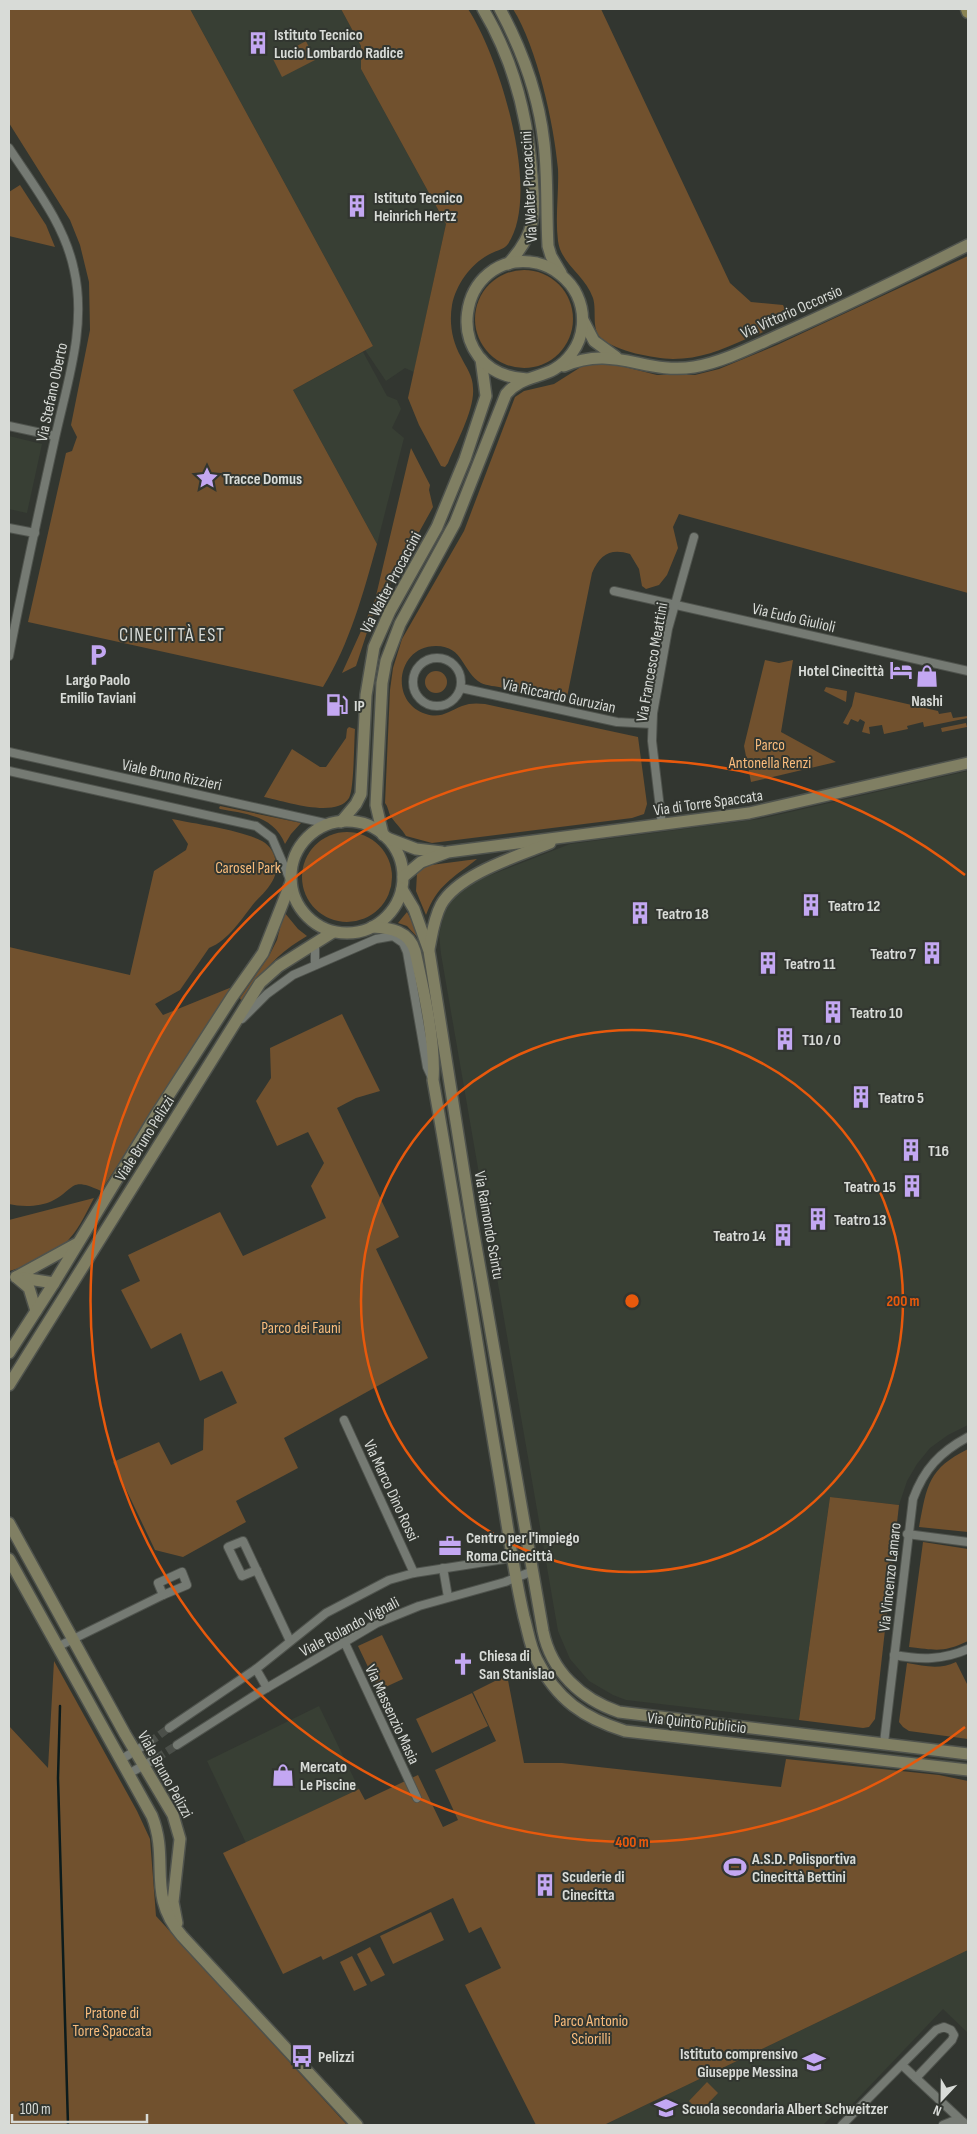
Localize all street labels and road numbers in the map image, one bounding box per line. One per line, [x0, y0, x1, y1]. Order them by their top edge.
street label: Via Walter Procaccini [517, 131, 542, 243]
street label: Via Vittorio Occorsio [738, 282, 845, 343]
street label: Via Stefano Oberto [33, 341, 72, 444]
street label: Via Walter Procaccini [357, 529, 426, 637]
street label: Via Eudo Giulioli [750, 600, 837, 637]
street label: Via Francesco Meattini [633, 601, 672, 723]
street label: Via Riccardo Guruzian [500, 675, 617, 718]
street label: Viale Bruno Rizzieri [120, 756, 223, 795]
street label: Via di Torre Spaccata [652, 786, 764, 821]
street label: Viale Bruno Pelizzi [112, 1093, 179, 1185]
street label: Via Raimondo Scintu [470, 1170, 507, 1281]
street label: Via Marco Dino Rossi [359, 1437, 422, 1544]
street label: Via Vincenzo Lamaro [875, 1522, 906, 1633]
street label: Viale Rolando Vignali [297, 1593, 403, 1661]
street label: Via Massenzio Masia [360, 1662, 423, 1767]
street label: Via Quinto Publicio [646, 1709, 747, 1738]
street label: Viale Bruno Pelizzi [133, 1728, 196, 1822]

